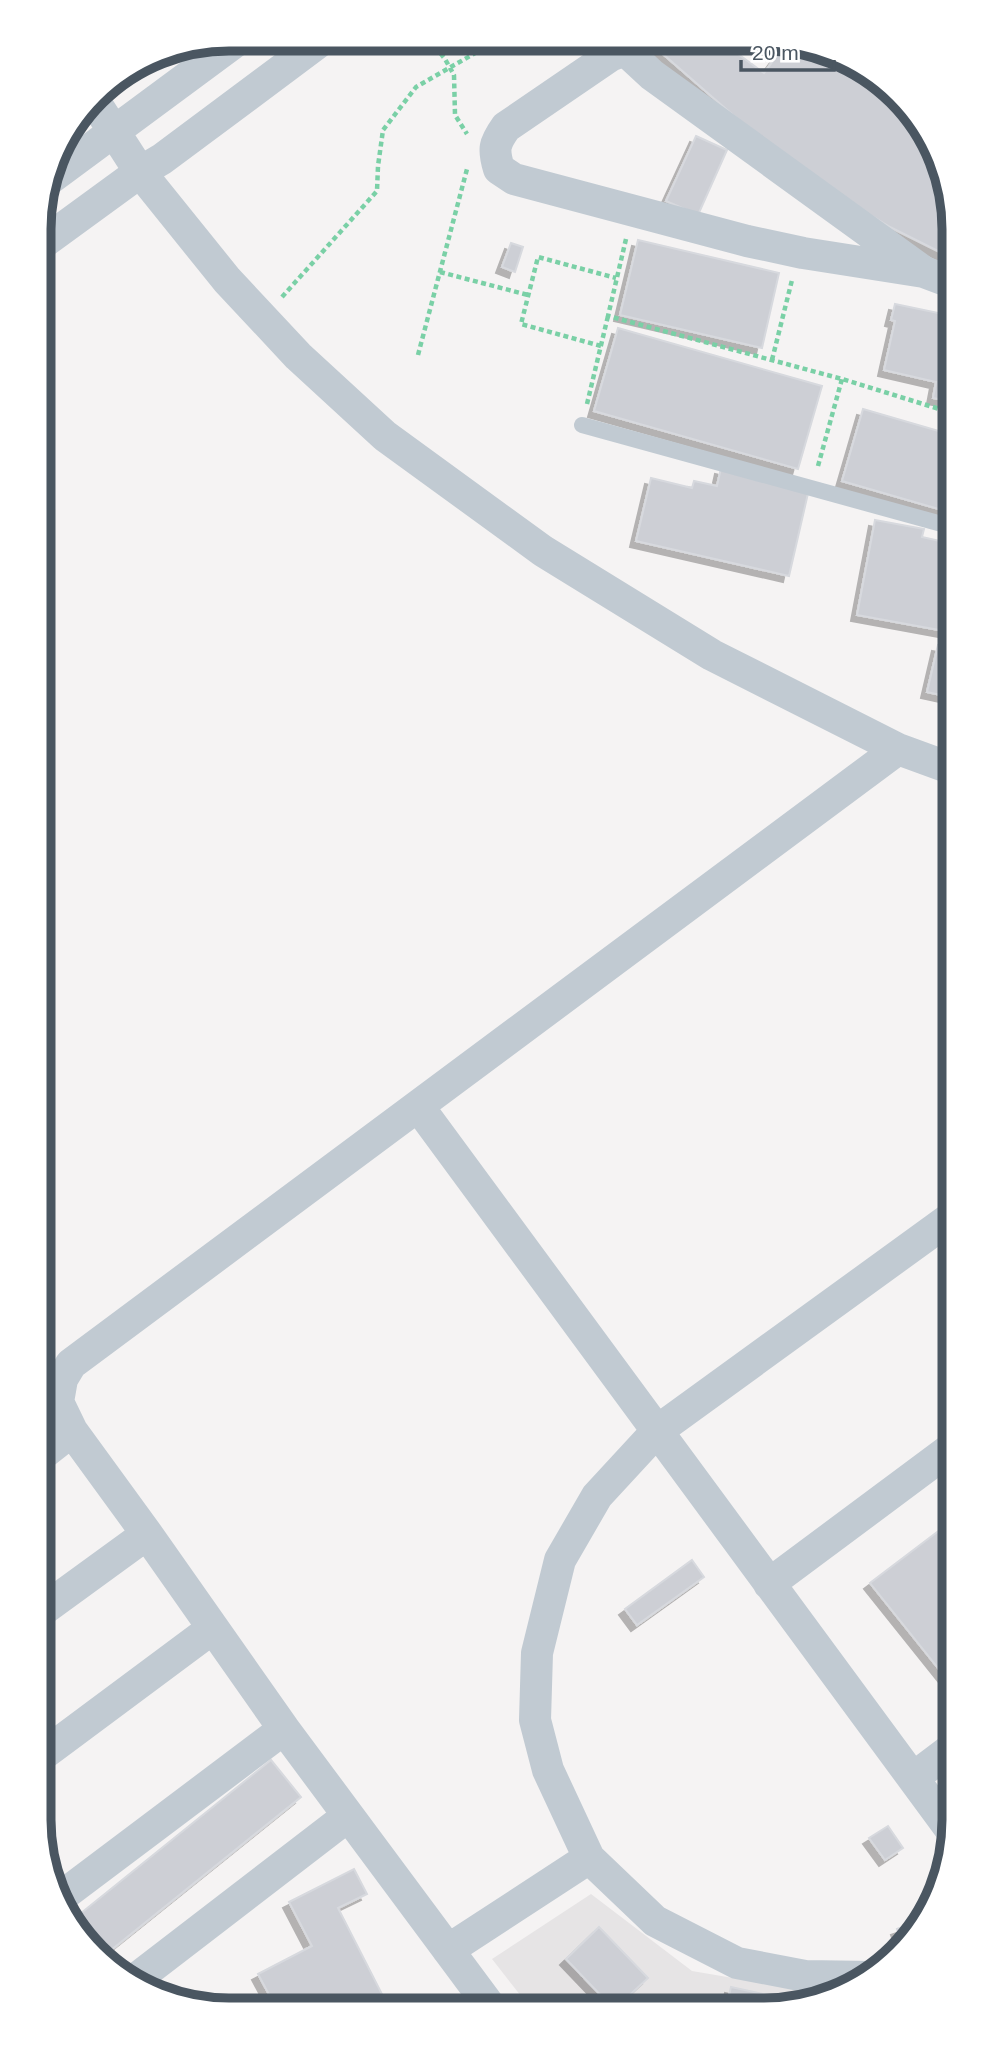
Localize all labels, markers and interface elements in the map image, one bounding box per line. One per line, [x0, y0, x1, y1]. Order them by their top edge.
scale bar [741, 28, 834, 72]
text: 20 m [752, 41, 799, 64]

